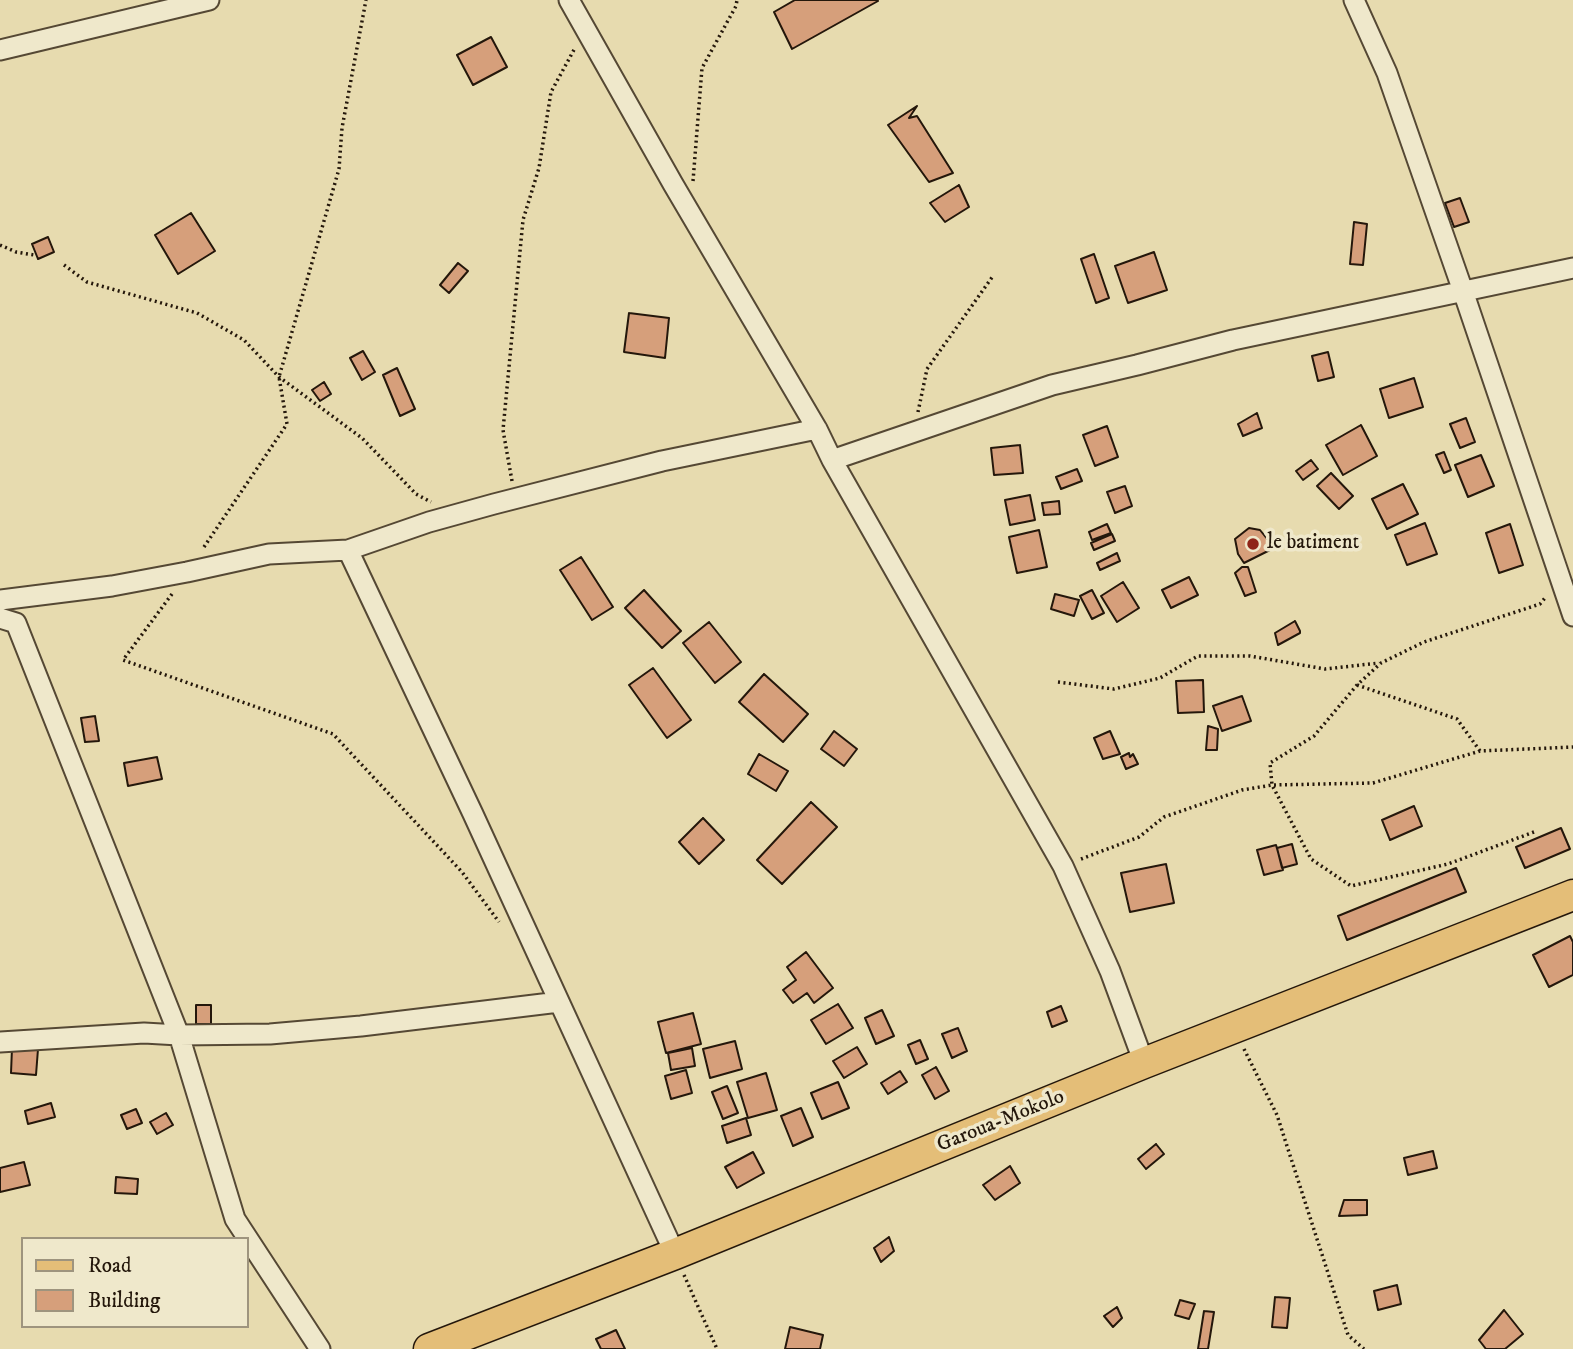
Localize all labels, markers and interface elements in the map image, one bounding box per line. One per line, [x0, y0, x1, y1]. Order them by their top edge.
place label: le batiment [1267, 531, 1359, 557]
marker: le batiment [1245, 536, 1261, 552]
street label: Garoua-Mokolo [934, 1085, 1068, 1159]
legend [21, 1237, 248, 1328]
text: Road [88, 1253, 132, 1279]
text: Building [88, 1288, 160, 1314]

